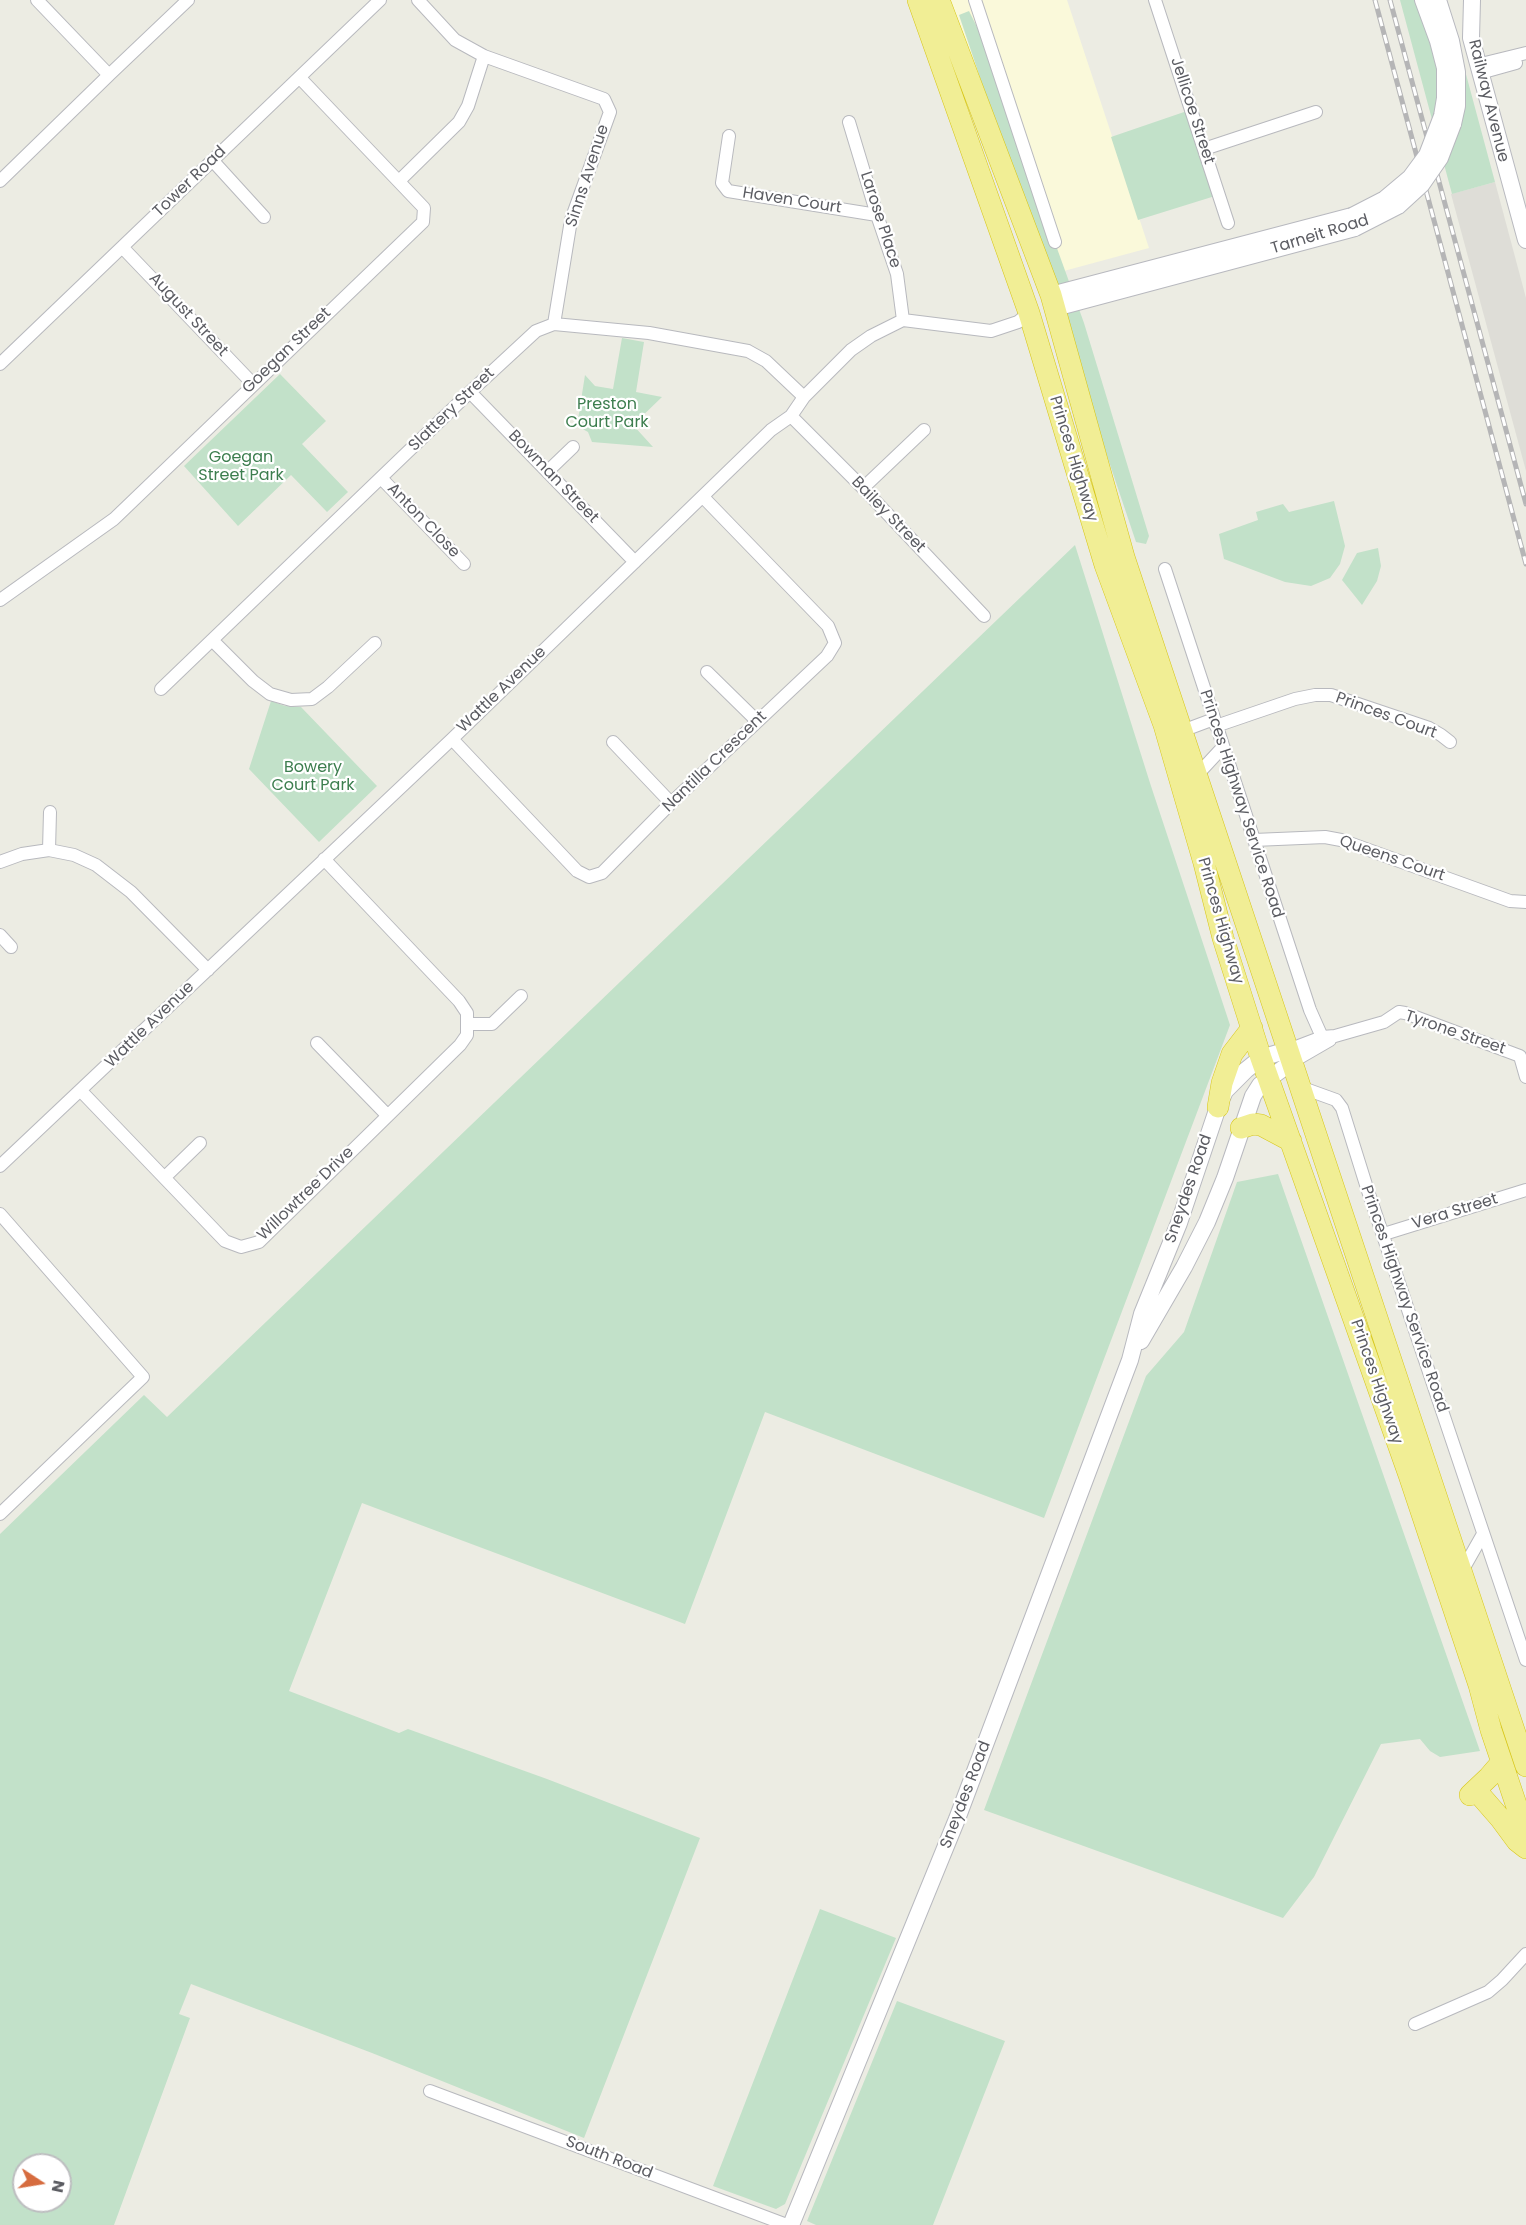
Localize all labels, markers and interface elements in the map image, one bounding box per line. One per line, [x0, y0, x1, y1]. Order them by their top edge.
street label: Railway Avenue [1463, 38, 1513, 164]
street label: Jellicoe Street [1166, 55, 1218, 167]
street label: Sinns Avenue [562, 122, 614, 230]
street label: Tower Road [150, 143, 230, 221]
street label: Larose Place [855, 169, 905, 271]
street label: Haven Court [741, 184, 843, 218]
street label: Tarneit Road [1269, 211, 1371, 259]
street label: August Street [144, 269, 232, 361]
street label: Goegan Street [239, 304, 335, 398]
street label: Slattery Street [405, 364, 499, 456]
street label: Princes Highway [1045, 394, 1101, 524]
park label: Preston Court Park [565, 395, 649, 433]
street label: Bowman Street [504, 427, 602, 527]
park label: Goegan Street Park [198, 448, 284, 486]
street label: Bailey Street [847, 473, 929, 557]
street label: Anton Close [383, 480, 463, 562]
street label: Wattle Avenue [454, 643, 550, 737]
street label: Princes Highway Service Road [1195, 688, 1287, 920]
street label: Princes Court [1333, 689, 1439, 743]
street label: Nantilla Crescent [659, 707, 771, 817]
park label: Bowery Court Park [271, 758, 355, 796]
street label: Queens Court [1337, 832, 1447, 886]
street label: Princes Highway [1193, 856, 1247, 986]
street label: Wattle Avenue [102, 978, 198, 1072]
street label: Tyrone Street [1402, 1007, 1508, 1059]
street label: Sneydes Road [1161, 1132, 1217, 1246]
street label: Willowtree Drive [254, 1143, 358, 1245]
street label: Princes Highway Service Road [1356, 1183, 1452, 1415]
street label: Vera Street [1410, 1190, 1500, 1234]
street label: Princes Highway [1346, 1317, 1406, 1447]
street label: Sneydes Road [937, 1739, 995, 1851]
street label: South Road [563, 2133, 655, 2183]
north arrow [12, 2153, 72, 2213]
text: N [46, 2178, 71, 2195]

